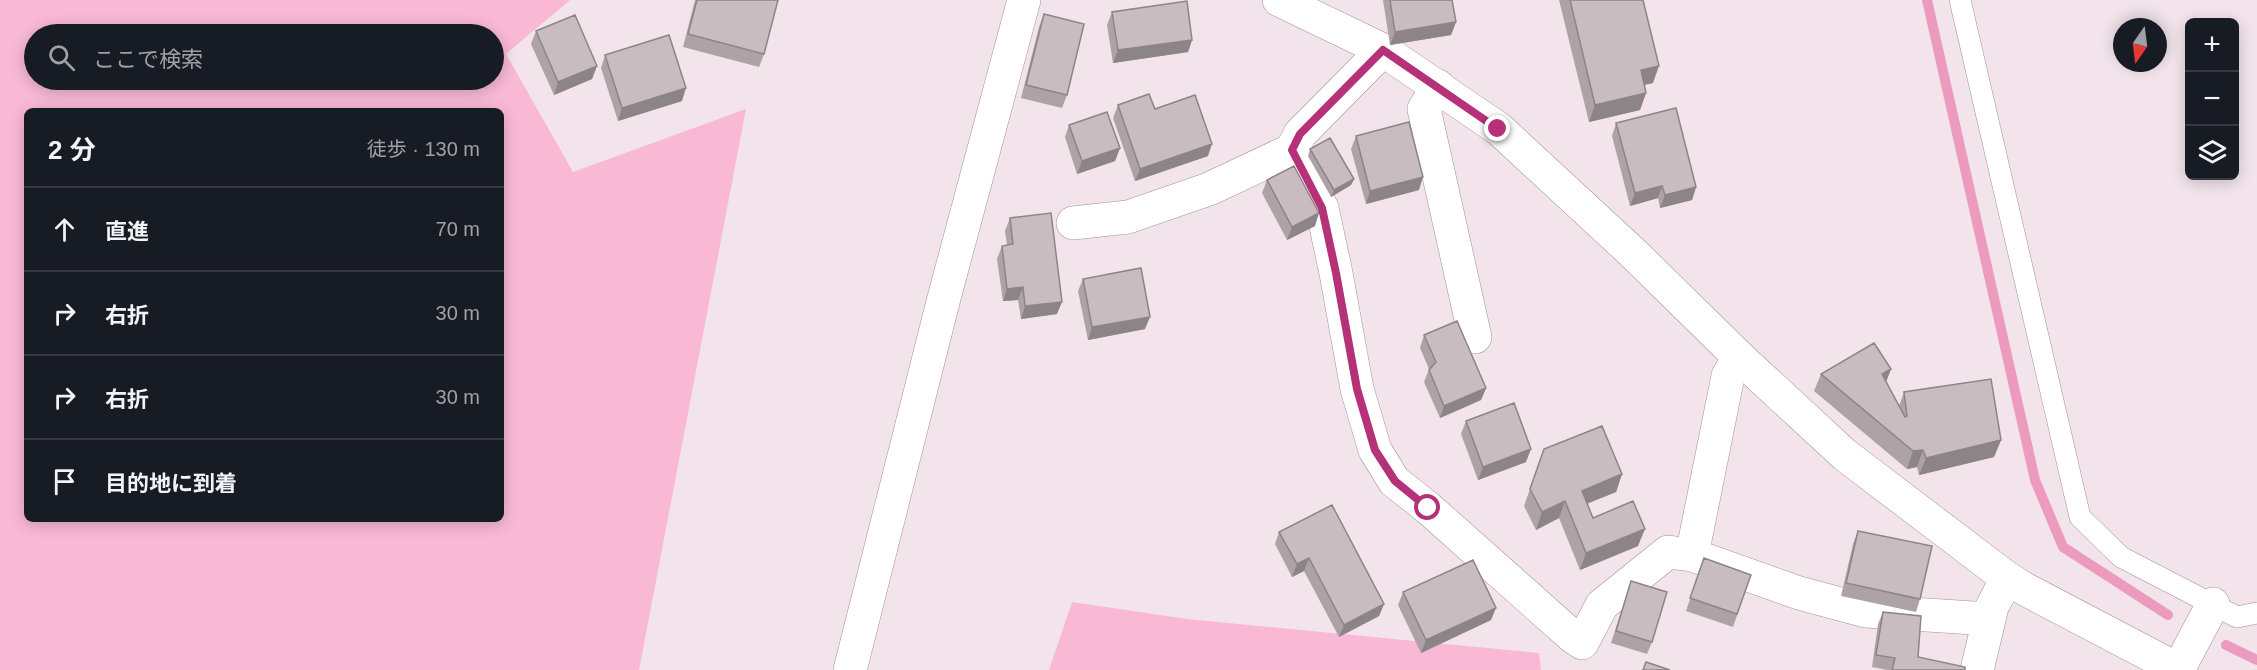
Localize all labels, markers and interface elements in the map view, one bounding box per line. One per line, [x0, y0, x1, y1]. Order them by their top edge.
north arrow [2113, 18, 2167, 72]
map controls [2185, 18, 2239, 180]
button: + [2185, 18, 2239, 72]
search box [24, 24, 504, 90]
icon: search [45, 41, 78, 74]
text: ここで検索 [93, 47, 203, 72]
button: − [2185, 72, 2239, 126]
route end [1484, 115, 1510, 141]
button: layers [2185, 126, 2239, 180]
text: 2 分 [48, 135, 96, 165]
text: 徒歩 · 130 m [367, 138, 480, 160]
icon: ahead [48, 213, 81, 246]
text: 70 m [436, 218, 480, 240]
text: 直進 [105, 219, 149, 244]
icon: right [48, 297, 81, 330]
text: 30 m [436, 302, 480, 324]
text: 右折 [105, 303, 149, 328]
icon: right [48, 381, 81, 414]
text: 30 m [436, 386, 480, 408]
text: 右折 [105, 387, 149, 412]
icon: arrive [48, 465, 81, 498]
text: 目的地に到着 [105, 471, 237, 496]
route start [1414, 494, 1440, 520]

